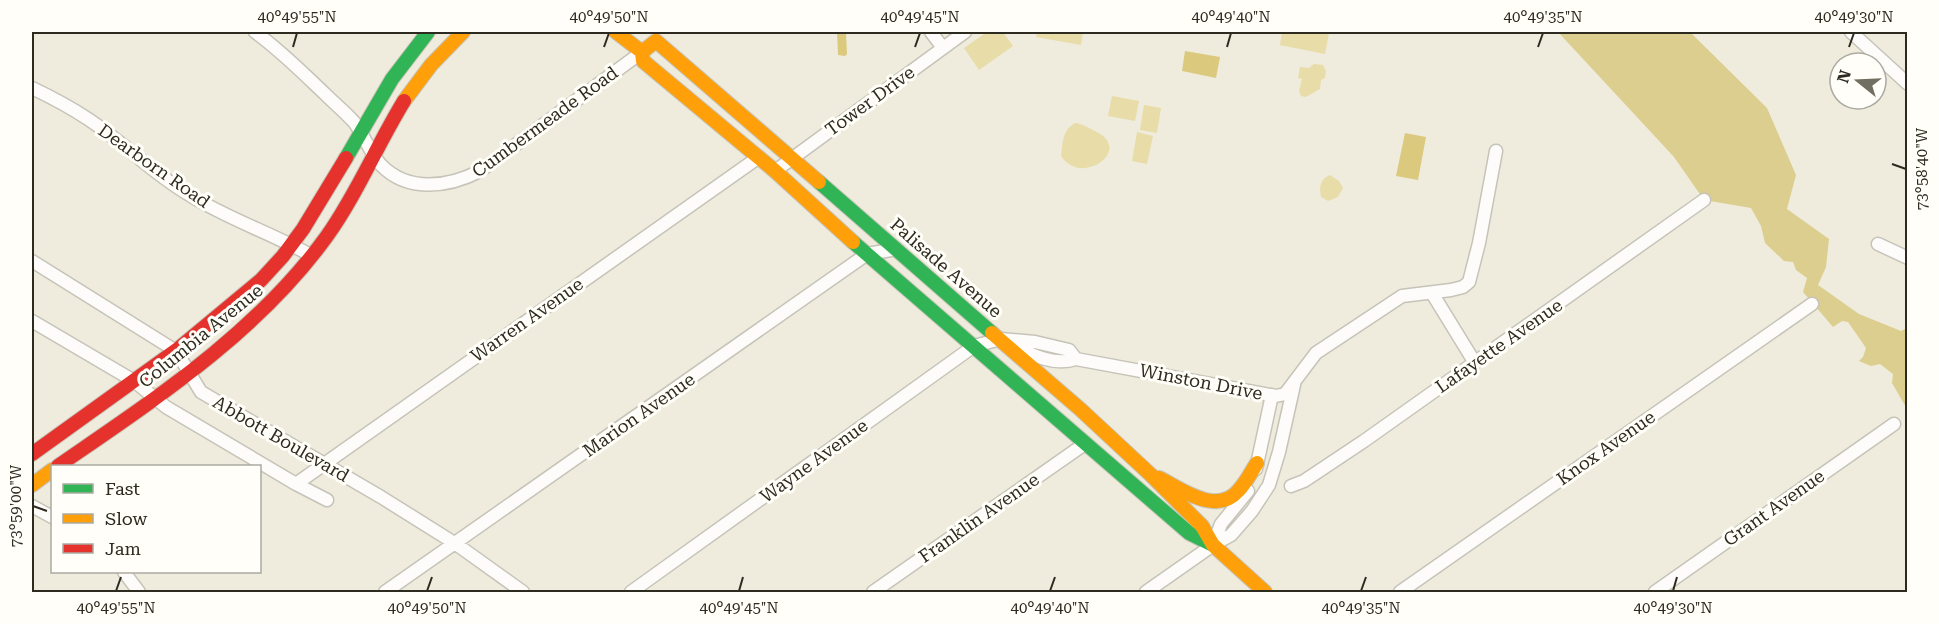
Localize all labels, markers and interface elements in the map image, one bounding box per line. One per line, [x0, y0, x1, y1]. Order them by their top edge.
text: 40°49'55"N [257, 8, 337, 26]
text: 40°49'50"N [569, 8, 649, 26]
text: 40°49'45"N [880, 8, 960, 26]
text: 40°49'40"N [1191, 8, 1271, 26]
text: 40°49'35"N [1503, 8, 1583, 26]
text: 40°49'30"N [1814, 8, 1894, 26]
north arrow [1828, 51, 1888, 111]
street label: Cumbermeade Road [468, 61, 622, 182]
street label: Tower Drive [821, 61, 918, 140]
text: N [1833, 68, 1855, 85]
street label: Dearborn Road [94, 119, 215, 212]
text: 73°58'40"W [1913, 127, 1931, 210]
street label: Palisade Avenue [886, 214, 1006, 322]
street label: Warren Avenue [466, 273, 587, 366]
street label: Columbia Avenue [135, 279, 267, 392]
street label: Lafayette Avenue [1431, 294, 1566, 397]
street label: Winston Drive [1138, 359, 1265, 404]
street label: Marion Avenue [579, 368, 699, 461]
street label: Abbott Boulevard [210, 391, 353, 486]
street label: Knox Avenue [1553, 406, 1659, 489]
street label: Wayne Avenue [756, 414, 872, 507]
text: 73°59'00"W [7, 464, 25, 547]
legend [51, 465, 261, 573]
street label: Grant Avenue [1719, 465, 1828, 550]
street label: Franklin Avenue [915, 468, 1043, 567]
text: Fast [105, 478, 140, 499]
text: Slow [105, 508, 147, 529]
text: Jam [105, 538, 141, 559]
text: 40°49'55"N [76, 599, 156, 617]
text: 40°49'50"N [387, 599, 467, 617]
text: 40°49'45"N [699, 599, 779, 617]
text: 40°49'40"N [1010, 599, 1090, 617]
text: 40°49'35"N [1321, 599, 1401, 617]
text: 40°49'30"N [1633, 599, 1713, 617]

